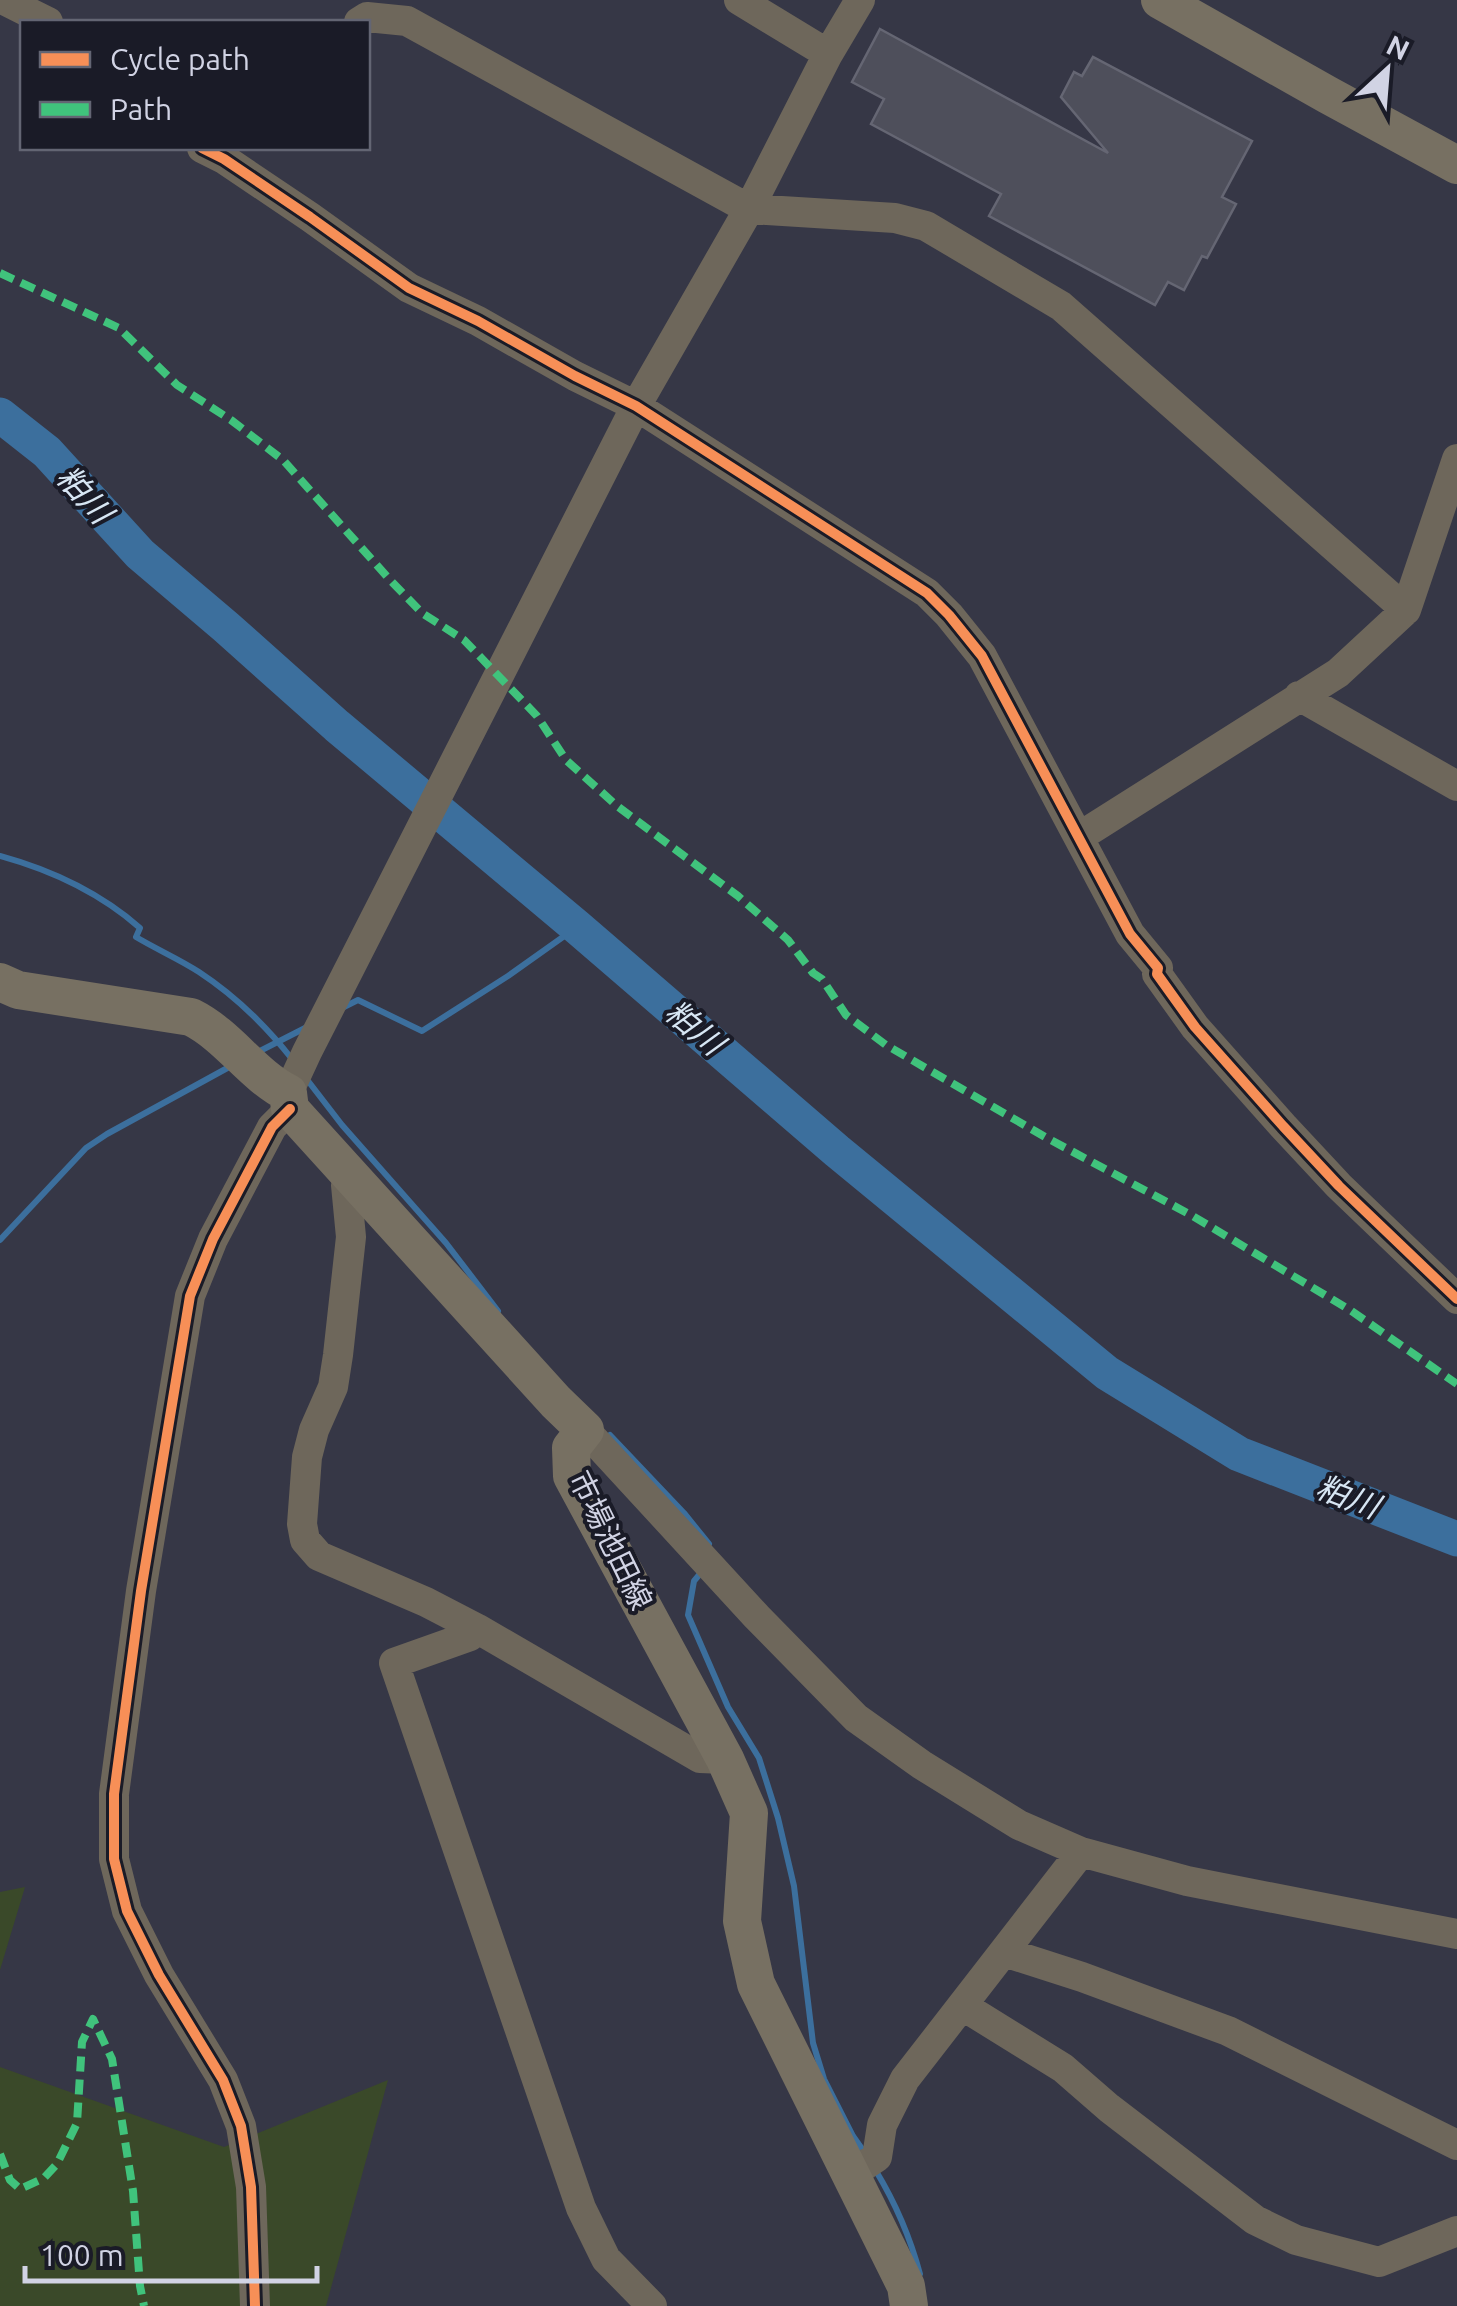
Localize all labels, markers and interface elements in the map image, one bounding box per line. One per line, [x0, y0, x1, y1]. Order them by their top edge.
legend [20, 20, 370, 150]
north arrow [1337, 20, 1437, 120]
text: N [1382, 29, 1414, 66]
text: Cycle path [110, 42, 250, 76]
text: Path [110, 92, 172, 126]
water label: 粕川 [50, 458, 122, 532]
water label: 粕川 [659, 993, 733, 1063]
street label: 市場池田線 [563, 1465, 659, 1615]
water label: 粕川 [1312, 1468, 1387, 1525]
scale bar [25, 2221, 318, 2283]
text: 100 m [40, 2238, 124, 2272]

